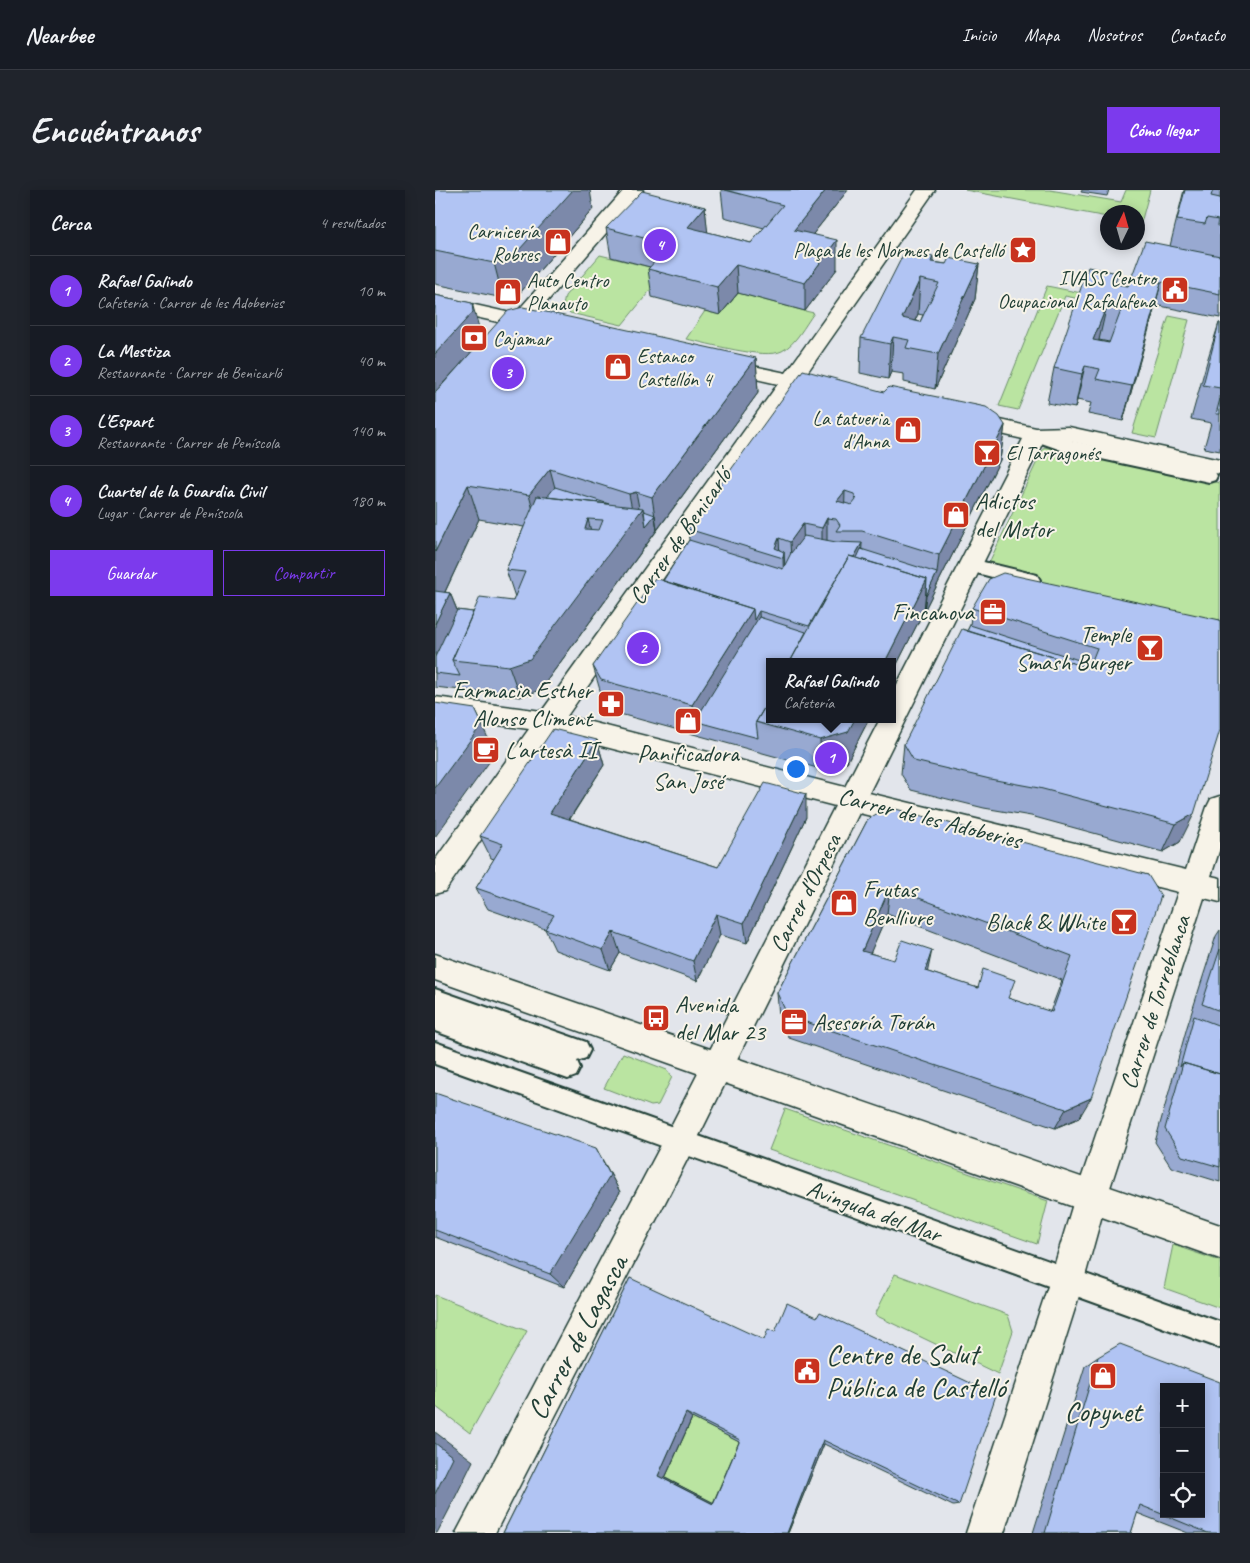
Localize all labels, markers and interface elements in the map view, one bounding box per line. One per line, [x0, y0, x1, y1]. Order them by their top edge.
text: Nearbee [25, 20, 93, 50]
text: Inicio [962, 24, 996, 46]
text: Mapa [1024, 24, 1059, 46]
text: Nosotros [1087, 24, 1142, 46]
text: Contacto [1170, 24, 1225, 46]
button: Cómo llegar [1107, 107, 1220, 153]
text: Encuéntranos [30, 108, 199, 153]
north arrow [1100, 205, 1145, 250]
text: Cerca [50, 210, 91, 236]
text: 4 resultados [320, 213, 385, 233]
place label: Carnicería Robres [467, 219, 541, 267]
pin: 4 [644, 226, 676, 264]
shop icon: Carnicería Robres [543, 227, 573, 257]
place icon: Plaça de les Normes de Castelló [1008, 235, 1038, 265]
place label: Plaça de les Normes de Castelló [793, 238, 1007, 263]
place label: IVASS Centro Ocupacional Rafalafena [998, 266, 1158, 314]
place label: Auto Centro Planauto [527, 268, 610, 316]
text: Rafael Galindo [97, 269, 192, 293]
public building icon: IVASS Centro Ocupacional Rafalafena [1160, 275, 1190, 305]
shop icon: Auto Centro Planauto [493, 277, 523, 307]
text: 1 [62, 281, 70, 301]
text: 10 m [358, 281, 385, 301]
text: Cafetería · Carrer de les Adoberies [97, 293, 283, 313]
bank icon: Cajamar [459, 323, 489, 353]
place label: Cajamar [493, 326, 553, 351]
text: La Mestiza [97, 339, 170, 363]
place label: Estanco Castellón 4 [637, 344, 714, 392]
text: 2 [62, 351, 70, 371]
text: 40 m [358, 351, 385, 371]
shop icon: Estanco Castellón 4 [603, 352, 633, 382]
pin: 3 [492, 354, 524, 392]
text: Restaurante · Carrer de Benicarló [97, 363, 282, 383]
place label: La tatueria d'Anna [813, 406, 891, 454]
text: L'Espart [97, 409, 153, 433]
shop icon: La tatueria d'Anna [893, 415, 923, 445]
text: 3 [62, 421, 70, 441]
text: 140 m [351, 421, 385, 441]
text: Restaurante · Carrer de Peníscola [97, 433, 280, 453]
bar icon: El Tarragonés [972, 438, 1002, 468]
place label: El Tarragonés [1006, 441, 1102, 466]
street label: Carrer de Benicarló [622, 459, 740, 610]
text: Cuartel de la Guardia Civil [97, 479, 264, 503]
place label: Adictos del Motor [975, 486, 1055, 544]
text: 4 [62, 491, 70, 511]
text: 180 m [351, 491, 385, 511]
shop icon: Adictos del Motor [941, 500, 971, 530]
text: Lugar · Carrer de Peníscola [97, 503, 242, 523]
button: Guardar [50, 550, 213, 596]
button: Compartir [223, 550, 385, 596]
place label: Fincanova [892, 597, 976, 627]
office icon: Fincanova [978, 597, 1008, 627]
place label: Temple Smash Burger [1016, 619, 1133, 677]
pin: 2 [627, 629, 659, 667]
bar icon: Temple Smash Burger [1135, 633, 1165, 663]
popup [766, 658, 896, 723]
text: Rafael Galindo [784, 669, 878, 693]
place label: Farmacia Esther Alonso Climent [452, 675, 594, 733]
pharmacy icon: Farmacia Esther Alonso Climent [596, 689, 626, 719]
text: Cafetería [784, 693, 834, 713]
shop icon: Panificadora San José [673, 706, 703, 736]
cafe icon: L'artesà II [471, 735, 501, 765]
place label: L'artesà II [505, 735, 602, 765]
place label: Panificadora San José [637, 738, 740, 796]
pin: 1 [815, 739, 847, 777]
your location [783, 756, 809, 782]
street label: Carrer de les Adoberies [835, 781, 1027, 856]
street label: Carrer d'Orpesa [762, 828, 848, 957]
place label: Frutas Benlliure [863, 874, 934, 932]
shop icon: Frutas Benlliure [829, 888, 859, 918]
place label: Black & White [986, 907, 1107, 937]
bar icon: Black & White [1109, 907, 1139, 937]
street label: Carrer de Torreblanca [1113, 910, 1198, 1093]
place label: Avenida del Mar 23 [675, 989, 767, 1047]
bus stop icon: Avenida del Mar 23 [641, 1003, 671, 1033]
office icon: Asesoría Torán [779, 1007, 809, 1037]
place label: Asesoría Torán [813, 1007, 936, 1037]
street label: Avinguda del Mar [803, 1173, 947, 1250]
street label: Carrer de Lagasca [519, 1246, 638, 1426]
place label: Centre de Salut Pública de Castelló [826, 1336, 1010, 1406]
public building icon: Centre de Salut Pública de Castelló [792, 1356, 822, 1386]
shop icon: Copynet [1088, 1361, 1118, 1391]
map controls [1160, 1383, 1205, 1518]
button: + [1160, 1383, 1205, 1428]
place label: Copynet [1065, 1393, 1144, 1430]
button: − [1160, 1428, 1205, 1473]
button: locate [1160, 1473, 1205, 1518]

